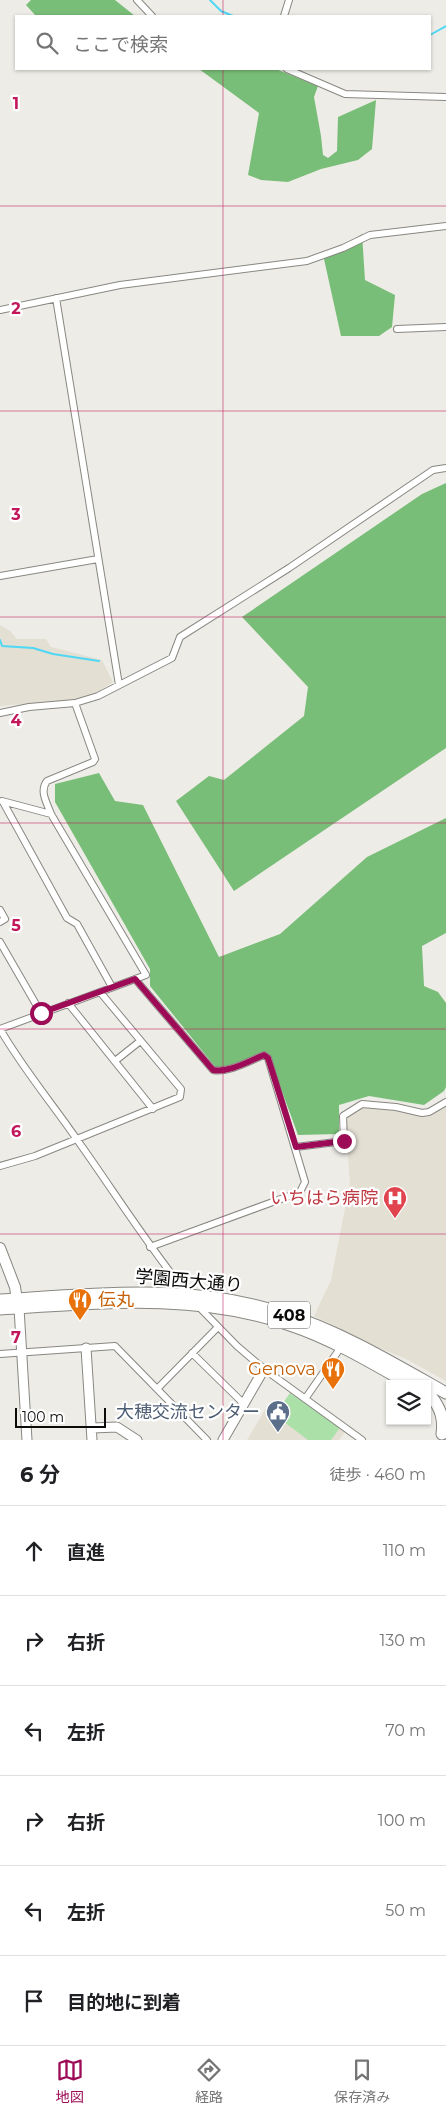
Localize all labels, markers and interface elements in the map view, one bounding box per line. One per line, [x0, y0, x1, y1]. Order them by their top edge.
search box [15, 15, 431, 70]
icon: search [33, 29, 61, 57]
text: ここで検索 [73, 33, 168, 56]
text: 1 [13, 94, 19, 113]
text: 2 [11, 299, 21, 318]
text: 3 [10, 505, 21, 524]
text: 4 [10, 711, 22, 730]
text: 5 [11, 916, 21, 935]
route start [30, 1002, 53, 1025]
text: 6 [11, 1122, 21, 1141]
route end [333, 1130, 356, 1153]
hospital icon: いちはら病院 [382, 1185, 408, 1219]
place label: いちはら病院 [270, 1187, 378, 1209]
street label: 学園西大通り [134, 1265, 244, 1297]
restaurant icon: 伝丸 [67, 1287, 93, 1321]
place label: 伝丸 [98, 1289, 134, 1311]
road number: 408 [268, 1302, 310, 1328]
text: 7 [11, 1328, 21, 1347]
restaurant icon: Genova [320, 1356, 346, 1390]
place label: Genova [248, 1358, 316, 1380]
map controls [386, 1380, 431, 1425]
button: layers [386, 1380, 431, 1425]
public building icon: 大穂交流センター [265, 1399, 291, 1433]
place label: 大穂交流センター [116, 1401, 260, 1423]
scale bar [15, 1405, 106, 1428]
text: 100 m [22, 1408, 64, 1426]
text: 6 分 [20, 1462, 60, 1487]
text: 徒歩 · 460 m [330, 1465, 426, 1484]
icon: ahead [20, 1537, 48, 1565]
text: 直進 [67, 1541, 105, 1564]
text: 110 m [383, 1541, 426, 1560]
icon: right [20, 1627, 48, 1655]
text: 右折 [67, 1631, 105, 1654]
text: 130 m [379, 1631, 426, 1650]
icon: left [20, 1717, 48, 1745]
text: 左折 [67, 1721, 105, 1744]
text: 70 m [385, 1721, 426, 1740]
icon: right [20, 1807, 48, 1835]
text: 右折 [67, 1811, 105, 1834]
text: 100 m [378, 1811, 426, 1830]
icon: left [20, 1897, 48, 1925]
text: 左折 [67, 1901, 105, 1924]
text: 50 m [385, 1901, 426, 1920]
icon: arrive [20, 1987, 48, 2015]
text: 目的地に到着 [67, 1991, 181, 2014]
tab: 地図 [56, 2056, 84, 2106]
tab: 経路 [195, 2056, 223, 2106]
tab: 保存済み [334, 2056, 390, 2106]

